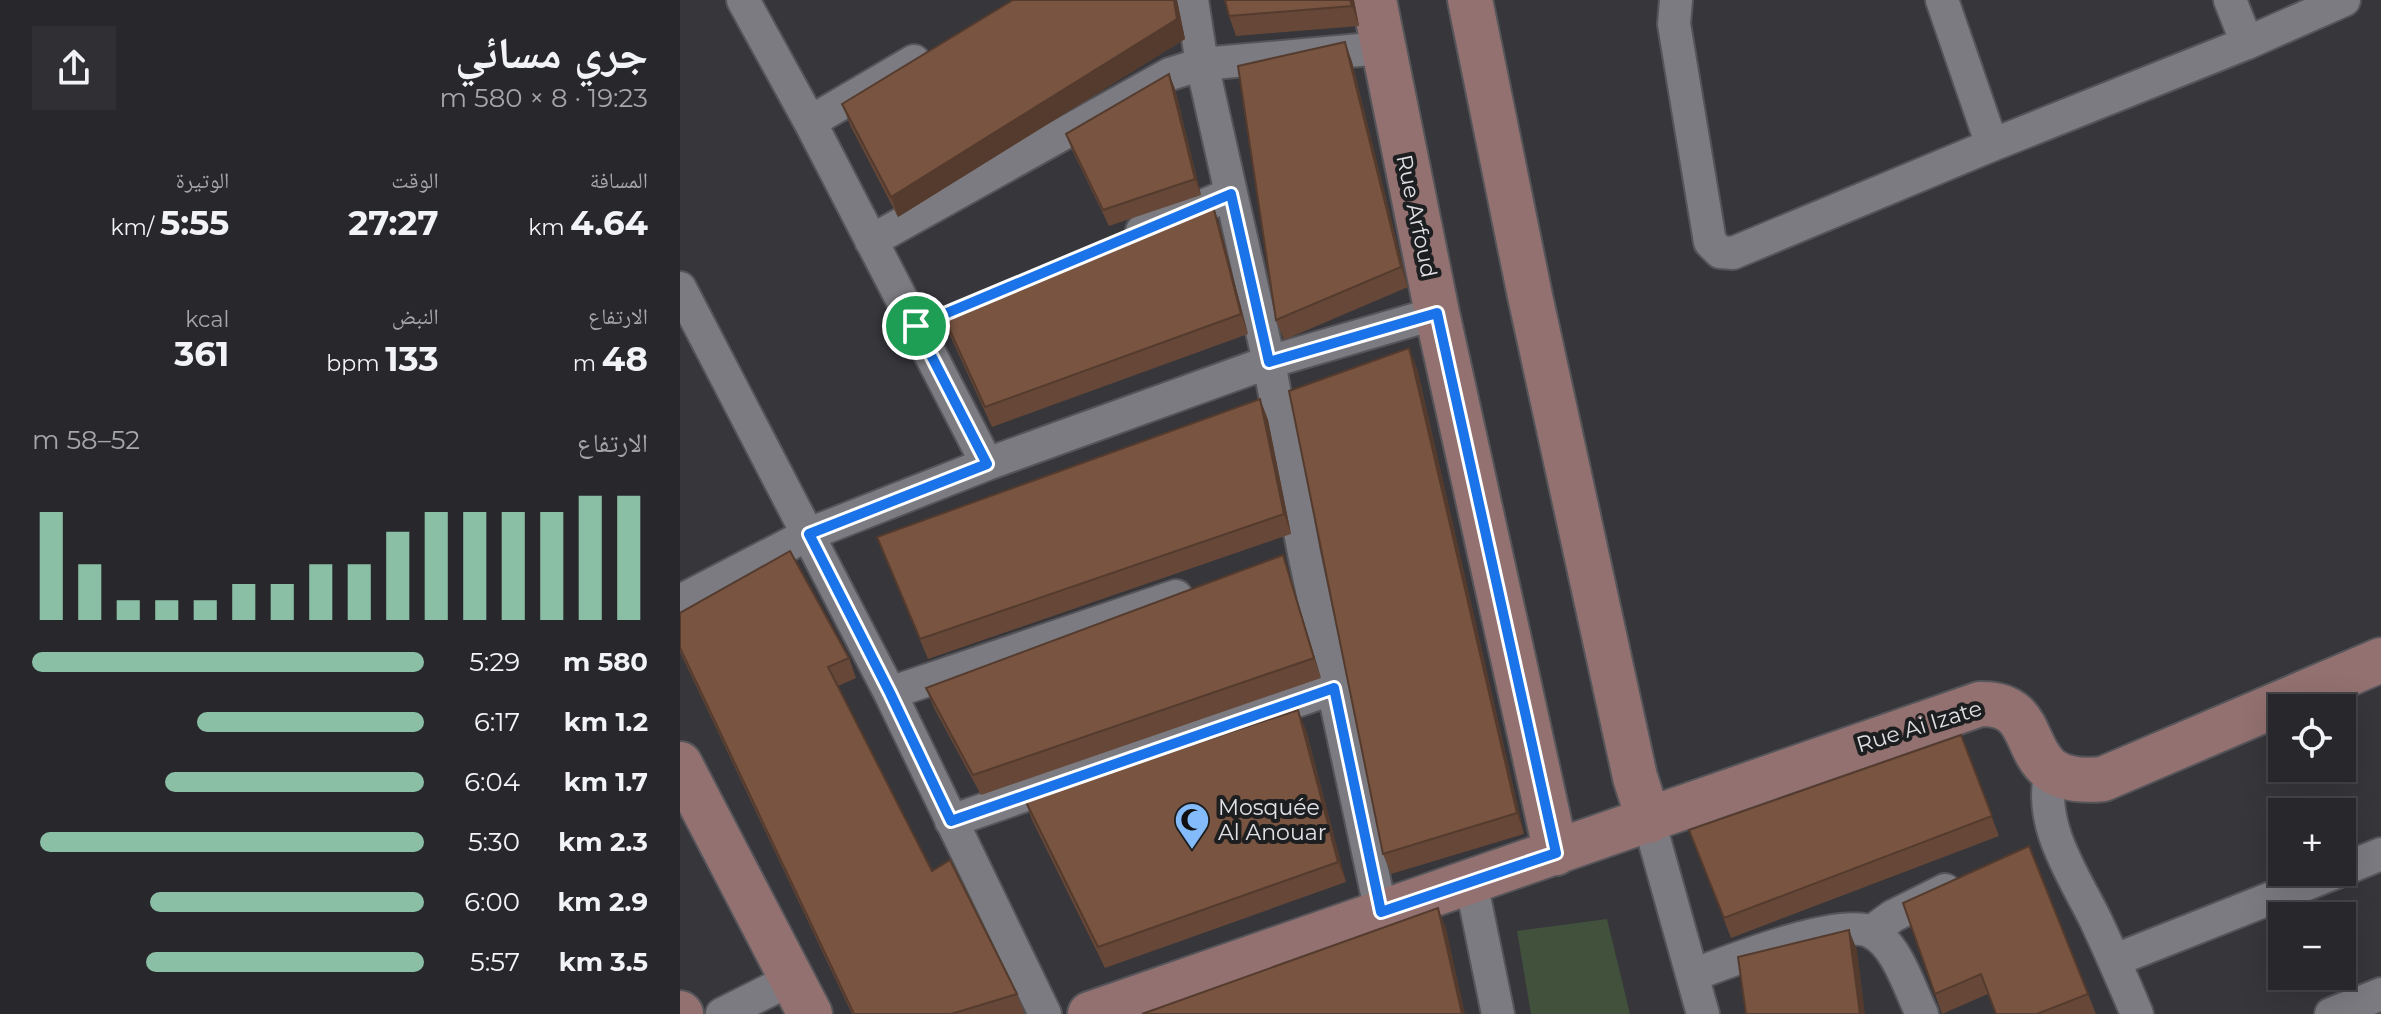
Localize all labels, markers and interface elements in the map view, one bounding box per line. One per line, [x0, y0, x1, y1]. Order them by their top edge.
text: جري مسائي [455, 25, 648, 79]
button: share [32, 26, 116, 110]
text: 19:23 · 8 × 580 m [440, 82, 648, 114]
street label: Rue Arfoud [1390, 152, 1443, 280]
text: الوتيرة [176, 167, 229, 194]
text: الوقت [391, 167, 439, 194]
text: المسافة [590, 167, 648, 194]
text: 5:55 [160, 202, 229, 244]
text: 27:27 [348, 202, 439, 244]
text: 4.64 [570, 202, 648, 244]
text: /km [110, 214, 160, 241]
text: km [528, 214, 570, 241]
pin [882, 292, 950, 360]
text: النبض [392, 303, 439, 330]
text: الارتفاع [588, 303, 648, 330]
icon: arrive [894, 304, 938, 348]
text: kcal [185, 306, 229, 333]
text: 361 [174, 333, 229, 375]
text: 133 [385, 338, 439, 380]
text: 48 [602, 338, 648, 380]
text: bpm [326, 350, 385, 377]
text: m [573, 350, 602, 377]
text: 52–58 m [32, 424, 140, 456]
text: الارتفاع [577, 427, 648, 459]
text: 5:29 [469, 646, 520, 678]
text: 580 m [563, 646, 648, 678]
map controls [2268, 694, 2356, 990]
button: locate [2268, 694, 2356, 782]
street label: Rue Ai Izate [1853, 695, 1985, 758]
text: 6:17 [474, 706, 520, 738]
text: 1.2 km [564, 706, 648, 738]
text: 6:04 [464, 766, 520, 798]
text: 1.7 km [564, 766, 648, 798]
place label: Mosquée Al Anouar [1218, 794, 1326, 846]
button: + [2268, 798, 2356, 886]
mosque icon: Mosquée Al Anouar [1173, 801, 1211, 851]
text: 5:30 [468, 826, 520, 858]
text: 2.3 km [558, 826, 648, 858]
text: 6:00 [464, 886, 520, 918]
text: 2.9 km [557, 886, 648, 918]
button: − [2268, 902, 2356, 990]
text: 5:57 [470, 946, 520, 978]
text: 3.5 km [559, 946, 648, 978]

